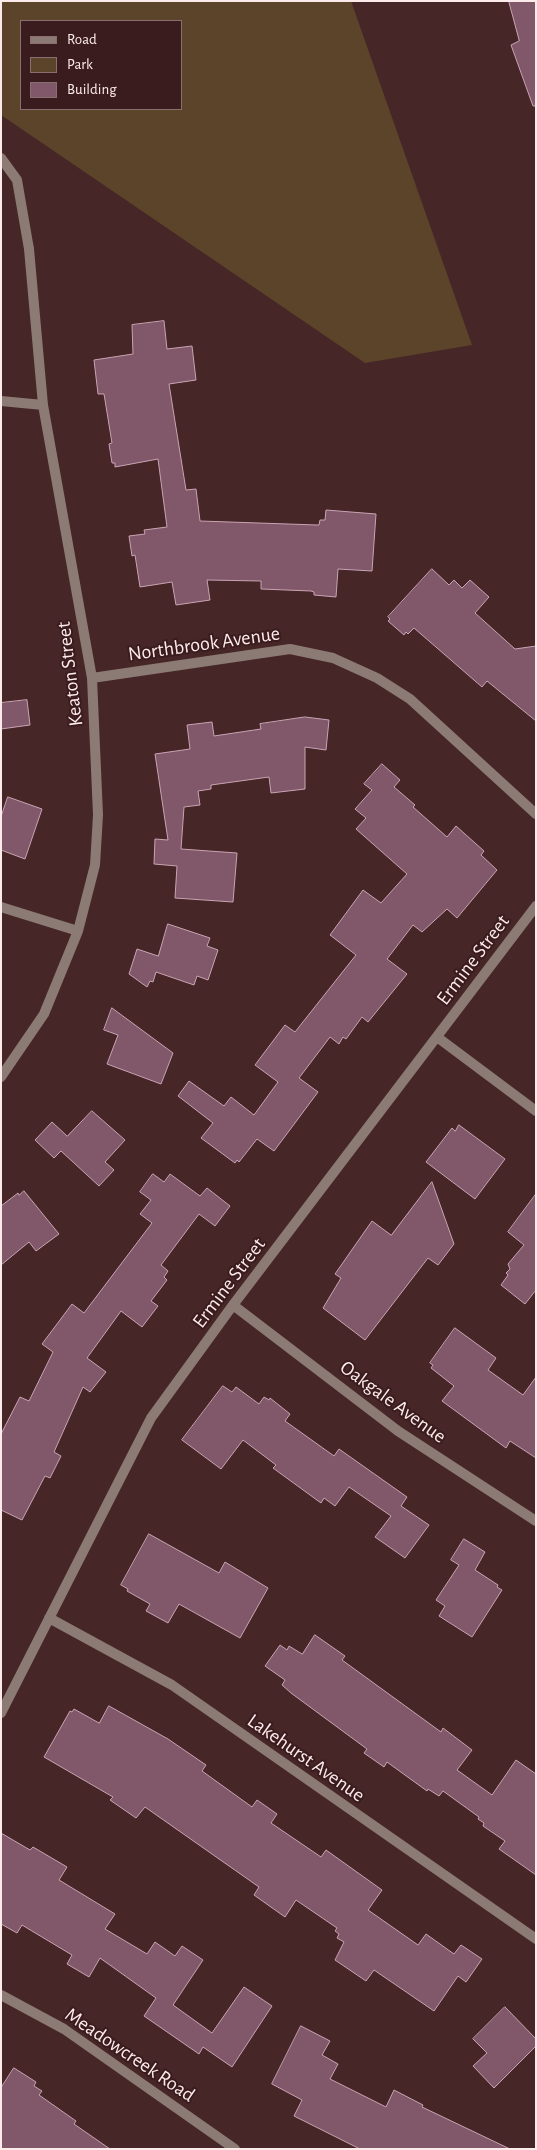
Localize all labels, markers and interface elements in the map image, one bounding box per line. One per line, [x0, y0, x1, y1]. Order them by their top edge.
legend [20, 20, 182, 110]
text: Road [67, 32, 97, 47]
text: Park [67, 57, 93, 72]
text: Building [67, 82, 117, 97]
street label: Keaton Street [52, 620, 88, 728]
street label: Northbrook Avenue [127, 621, 281, 667]
street label: Ermine Street [431, 910, 515, 1010]
street label: Ermine Street [187, 1233, 271, 1333]
street label: Oakgale Avenue [335, 1356, 451, 1448]
street label: Lakehurst Avenue [243, 1709, 369, 1807]
street label: Meadowcreek Road [60, 2003, 200, 2107]

